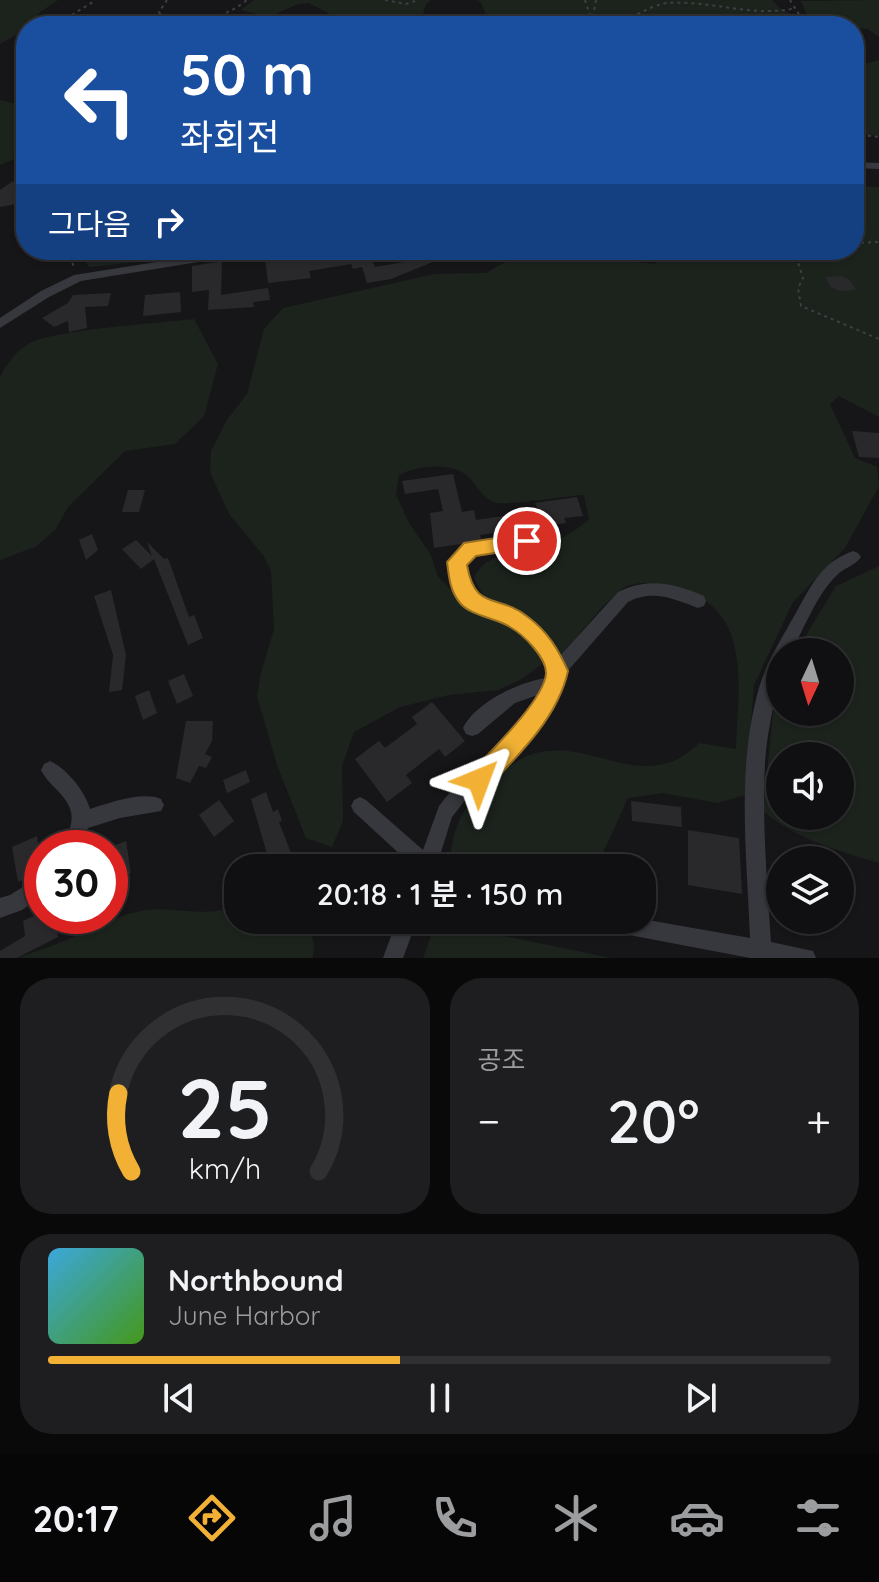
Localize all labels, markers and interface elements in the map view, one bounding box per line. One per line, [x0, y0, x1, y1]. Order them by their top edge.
text: 50 m [180, 39, 314, 109]
icon: left [48, 48, 152, 152]
text: 좌회전 [180, 114, 279, 159]
icon: right [147, 200, 191, 244]
text: 그다음 [48, 205, 131, 243]
pin [493, 507, 561, 575]
icon: arrive [505, 519, 549, 563]
north arrow [766, 638, 854, 726]
map controls [766, 638, 854, 934]
position arrow [437, 738, 521, 822]
button: sound [766, 742, 854, 830]
speed limit sign: 30 [24, 830, 128, 934]
button: layers [766, 846, 854, 934]
text: 20:18 · 1 분 · 150 m [317, 875, 563, 913]
text: 공조 [478, 1043, 525, 1076]
text: 25 [177, 1055, 272, 1159]
text: 20° [607, 1083, 700, 1158]
text: − [478, 1093, 500, 1148]
text: + [806, 1093, 831, 1148]
text: km/h [188, 1150, 261, 1186]
text: Northbound [168, 1261, 344, 1299]
text: June Harbor [168, 1299, 320, 1332]
icon: previous [157, 1376, 201, 1420]
icon: pause [418, 1376, 462, 1420]
icon: next [679, 1376, 723, 1420]
icon: directions [184, 1490, 240, 1546]
icon: music [305, 1490, 361, 1546]
icon: phone [427, 1490, 483, 1546]
icon: climate [548, 1490, 604, 1546]
icon: car [669, 1490, 725, 1546]
icon: filters [790, 1490, 846, 1546]
text: 20:17 [33, 1496, 119, 1541]

